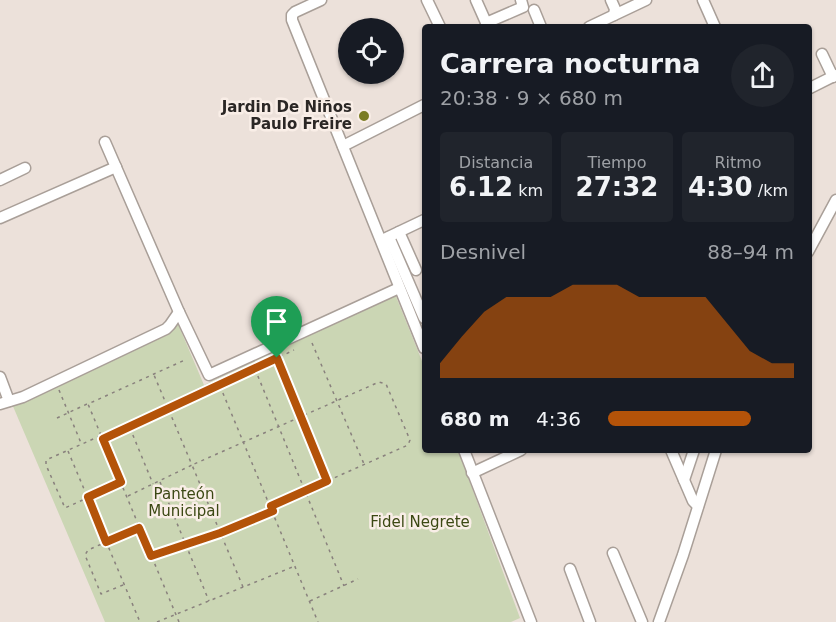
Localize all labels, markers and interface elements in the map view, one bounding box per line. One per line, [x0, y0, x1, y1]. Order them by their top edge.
map controls [338, 18, 404, 84]
button: locate [338, 18, 404, 84]
button: share [731, 44, 794, 107]
text: Carrera nocturna [440, 48, 701, 79]
text: 20:38 · 9 × 680 m [440, 86, 623, 110]
place label: Jardin De Niños Paulo Freire [221, 98, 352, 133]
marker: Jardin De Niños Paulo Freire [357, 109, 371, 123]
text: Distancia [459, 153, 533, 172]
text: Tiempo [587, 153, 647, 172]
text: Ritmo [714, 153, 762, 172]
text: 6.12 [449, 172, 513, 202]
text: 27:32 [576, 172, 658, 202]
text: 4:30 [688, 172, 753, 202]
text: km [513, 181, 543, 200]
text: /km [753, 181, 788, 200]
text: Desnivel [440, 240, 526, 264]
text: 88–94 m [707, 240, 794, 264]
pin [251, 296, 302, 358]
icon: arrive [260, 305, 293, 338]
text: 680 m [440, 407, 510, 431]
text: 4:36 [536, 407, 581, 431]
park label: Panteón Municipal [148, 485, 220, 520]
park label: Fidel Negrete [370, 513, 470, 531]

